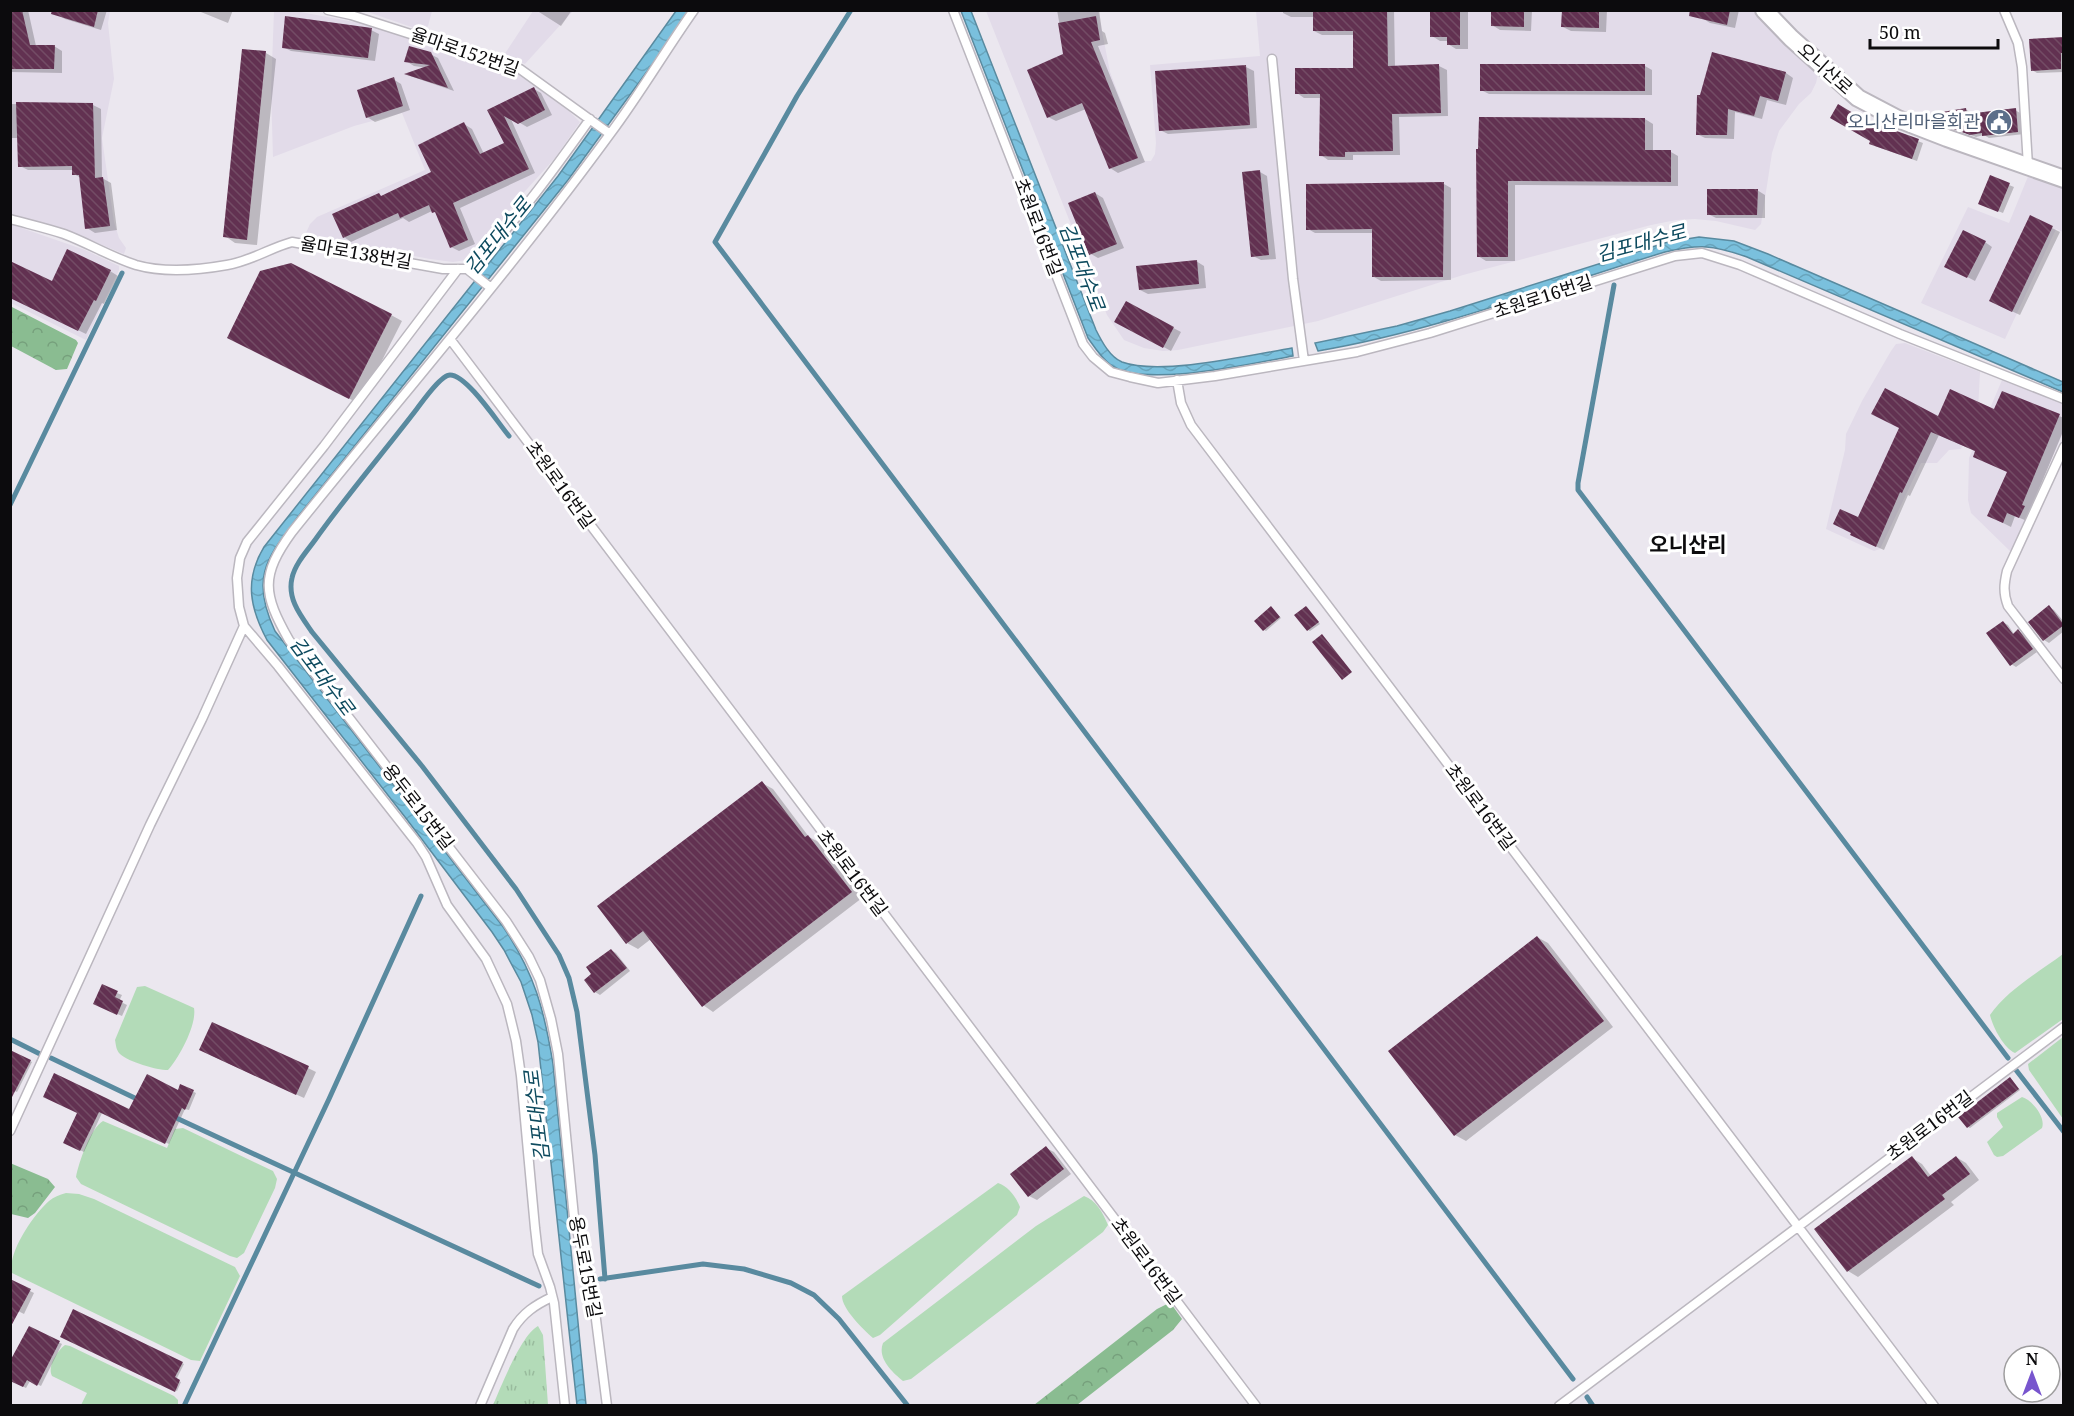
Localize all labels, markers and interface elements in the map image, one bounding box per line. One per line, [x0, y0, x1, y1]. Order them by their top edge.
scale bar [1870, 12, 1998, 50]
text: 50 m [1879, 20, 1921, 44]
street label: 율마로152번길 [408, 21, 523, 81]
street label: 오니산로 [1793, 37, 1858, 99]
public building icon: 오니산리마을회관 [1984, 107, 2014, 137]
place label: 오니산리마을회관 [1848, 109, 1980, 133]
street label: 초원로16번길 [1009, 174, 1069, 279]
water label: 김포대수로 [458, 190, 538, 280]
water label: 김포대수로 [1593, 217, 1690, 267]
water label: 김포대수로 [1053, 219, 1112, 316]
street label: 율마로138번길 [298, 230, 414, 274]
street label: 초원로16번길 [1490, 269, 1595, 323]
street label: 초원로16번길 [521, 436, 601, 533]
district label: 오니산리 [1649, 530, 1727, 558]
water label: 김포대수로 [284, 631, 362, 722]
street label: 용두로15번길 [378, 758, 460, 854]
street label: 초원로16번길 [1440, 758, 1521, 855]
street label: 초원로16번길 [812, 824, 893, 921]
water label: 김포대수로 [517, 1067, 556, 1163]
street label: 초원로16번길 [1881, 1085, 1978, 1166]
street label: 초원로16번길 [1106, 1212, 1187, 1309]
street label: 용두로15번길 [564, 1214, 608, 1320]
north arrow [2002, 1344, 2062, 1404]
text: N [2026, 1348, 2039, 1370]

